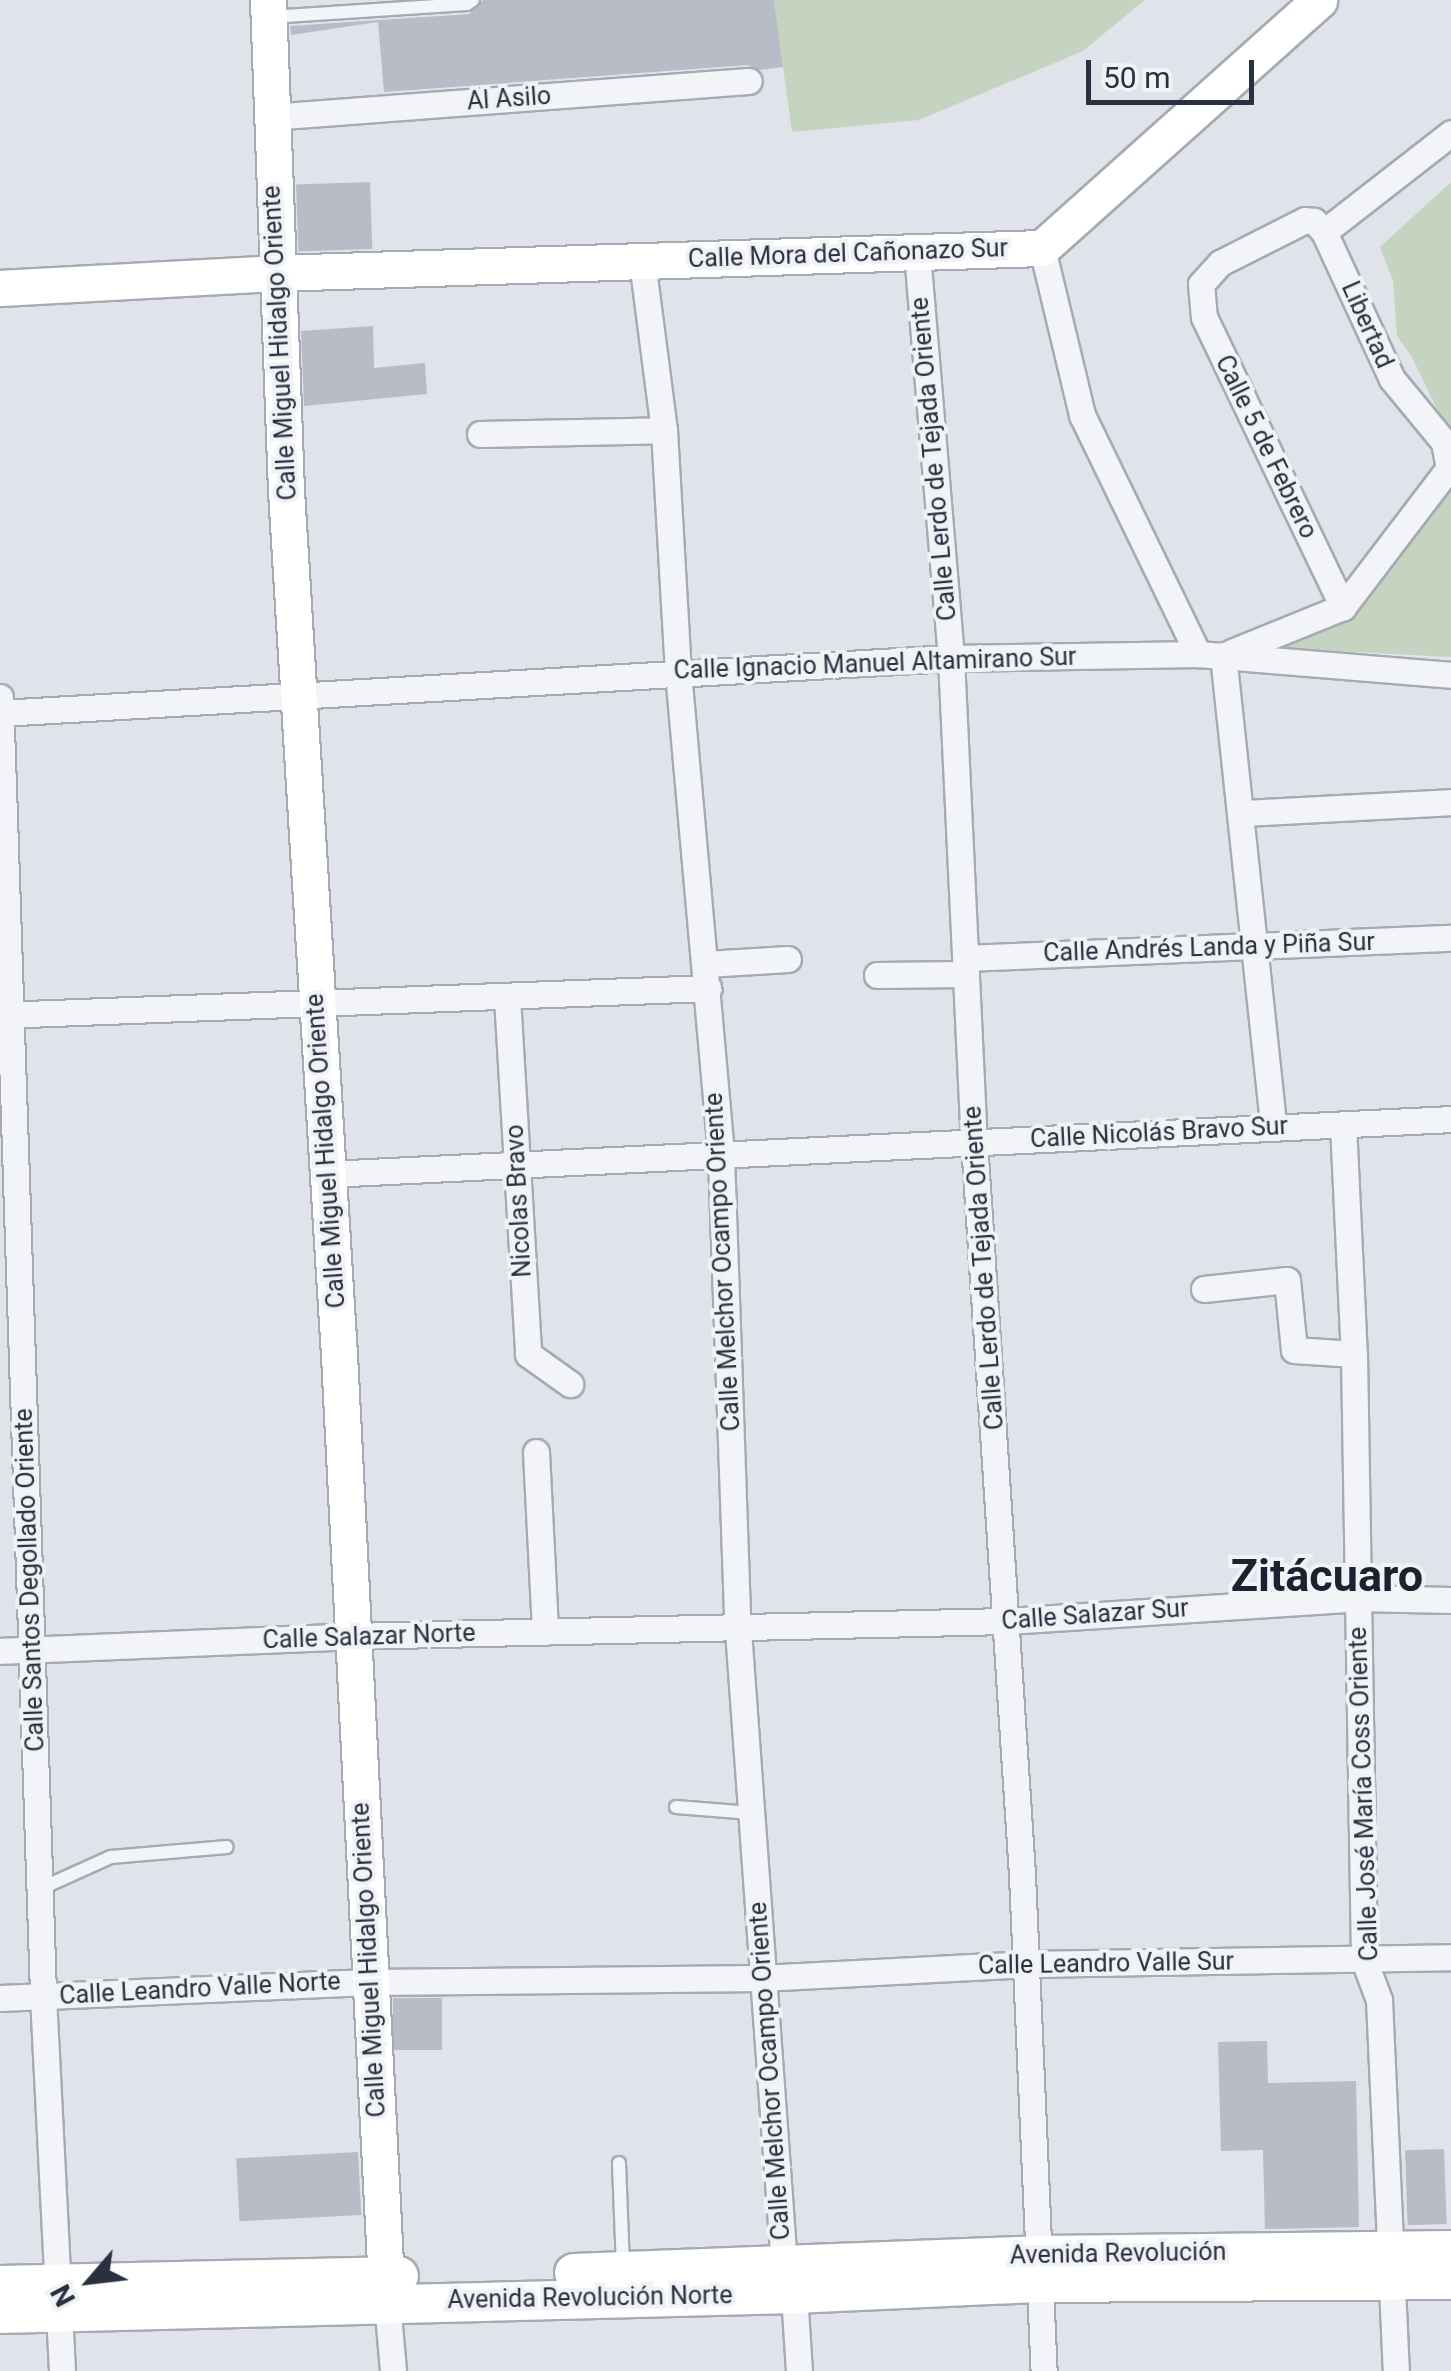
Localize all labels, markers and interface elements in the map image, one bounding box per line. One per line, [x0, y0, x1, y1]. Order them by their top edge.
scale bar [1091, 40, 1258, 102]
text: 50 m [1103, 60, 1170, 95]
street label: Al Asilo [466, 81, 552, 117]
street label: Calle Miguel Hidalgo Oriente [257, 185, 303, 501]
street label: Calle Mora del Cañonazo Sur [688, 233, 1008, 275]
street label: Libertad [1335, 277, 1399, 373]
street label: Calle Lerdo de Tejada Oriente [905, 296, 963, 622]
street label: Calle 5 de Febrero [1209, 350, 1323, 544]
street label: Calle Ignacio Manuel Altamirano Sur [673, 642, 1077, 686]
street label: Calle Andrés Landa y Piña Sur [1043, 927, 1375, 969]
street label: Calle Miguel Hidalgo Oriente [300, 993, 352, 1309]
street label: Calle Melchor Ocampo Oriente [699, 1092, 747, 1432]
street label: Calle Lerdo de Tejada Oriente [958, 1105, 1010, 1431]
street label: Calle Nicolás Bravo Sur [1029, 1111, 1289, 1155]
street label: Nicolas Bravo [500, 1124, 538, 1278]
street label: Calle Santos Degollado Oriente [9, 1408, 51, 1752]
district label: Zitácuaro [1231, 1549, 1423, 1603]
street label: Calle Salazar Sur [1000, 1594, 1190, 1636]
street label: Calle Salazar Norte [262, 1618, 476, 1656]
street label: Calle José María Coss Oriente [1343, 1626, 1385, 1962]
street label: Calle Miguel Hidalgo Oriente [346, 1802, 392, 2118]
street label: Calle Melchor Ocampo Oriente [743, 1901, 797, 2241]
street label: Calle Leandro Valle Sur [978, 1947, 1234, 1981]
street label: Calle Leandro Valle Norte [59, 1967, 341, 2011]
north arrow [40, 2231, 140, 2331]
street label: Avenida Revolución [1010, 2237, 1226, 2271]
text: N [44, 2279, 82, 2312]
street label: Avenida Revolución Norte [447, 2281, 733, 2315]

